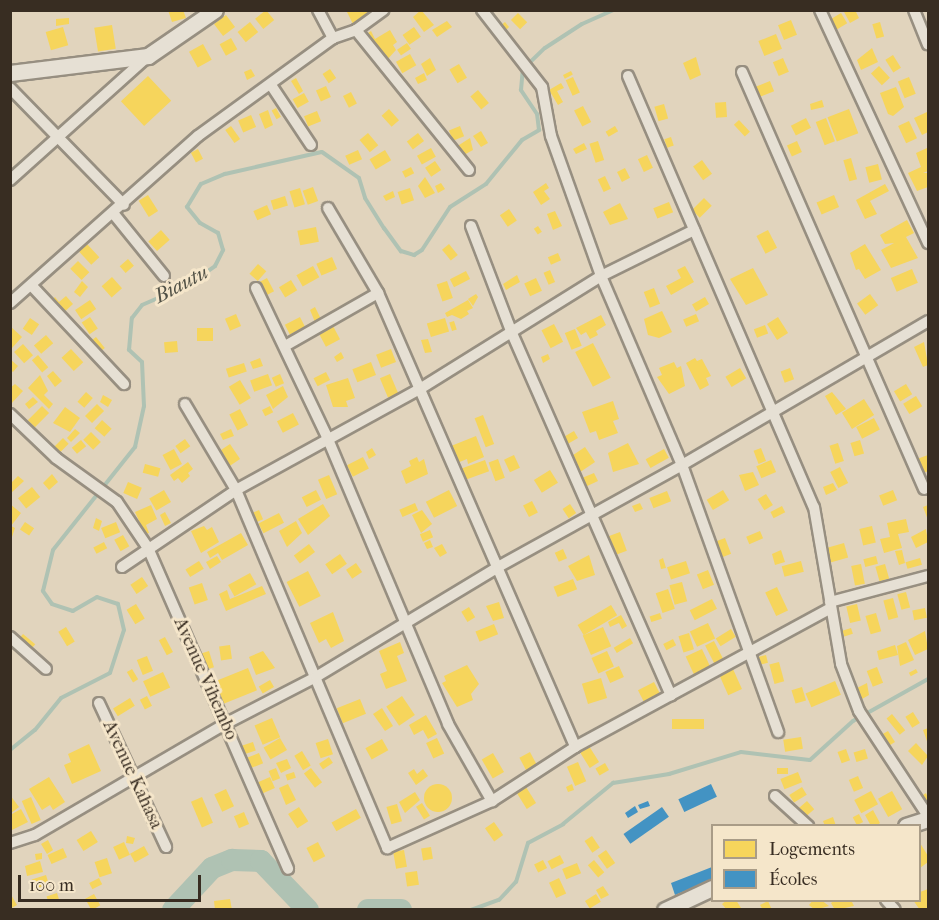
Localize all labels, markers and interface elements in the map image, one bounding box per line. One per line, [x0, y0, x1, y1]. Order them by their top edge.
water label: Biautu [150, 260, 212, 308]
street label: Avenue Vihembo [168, 615, 242, 743]
street label: Avenue Kahasa [97, 717, 167, 833]
legend [711, 824, 921, 902]
text: Logements [769, 839, 855, 860]
scale bar [21, 863, 204, 901]
text: Écoles [769, 869, 817, 890]
text: 100 m [29, 875, 74, 896]

